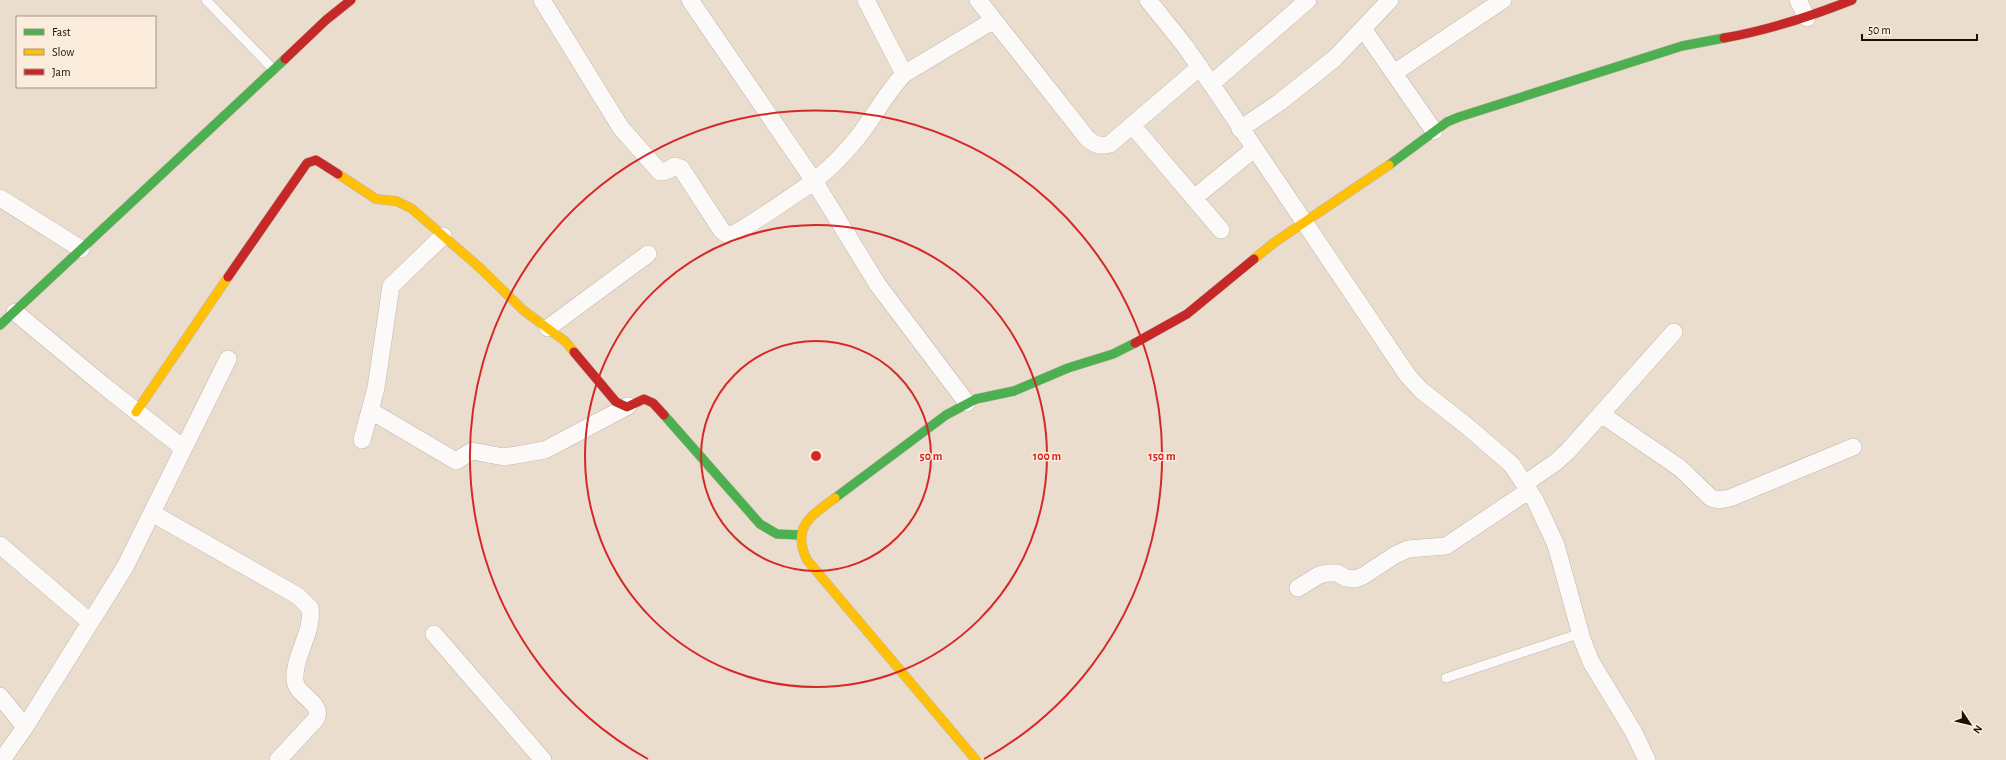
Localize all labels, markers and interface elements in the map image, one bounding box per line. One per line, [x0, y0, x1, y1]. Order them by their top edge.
legend [16, 16, 156, 88]
scale bar [1862, 16, 1977, 42]
text: 50 m [1868, 24, 1891, 36]
text: Fast [52, 26, 71, 38]
text: Slow [52, 46, 74, 58]
text: Jam [52, 66, 71, 78]
centre of rings [809, 449, 823, 463]
text: 50 m [920, 450, 943, 462]
text: 100 m [1033, 450, 1061, 462]
text: 150 m [1148, 450, 1176, 462]
north arrow [1950, 704, 1990, 744]
text: N [1971, 723, 1984, 736]

